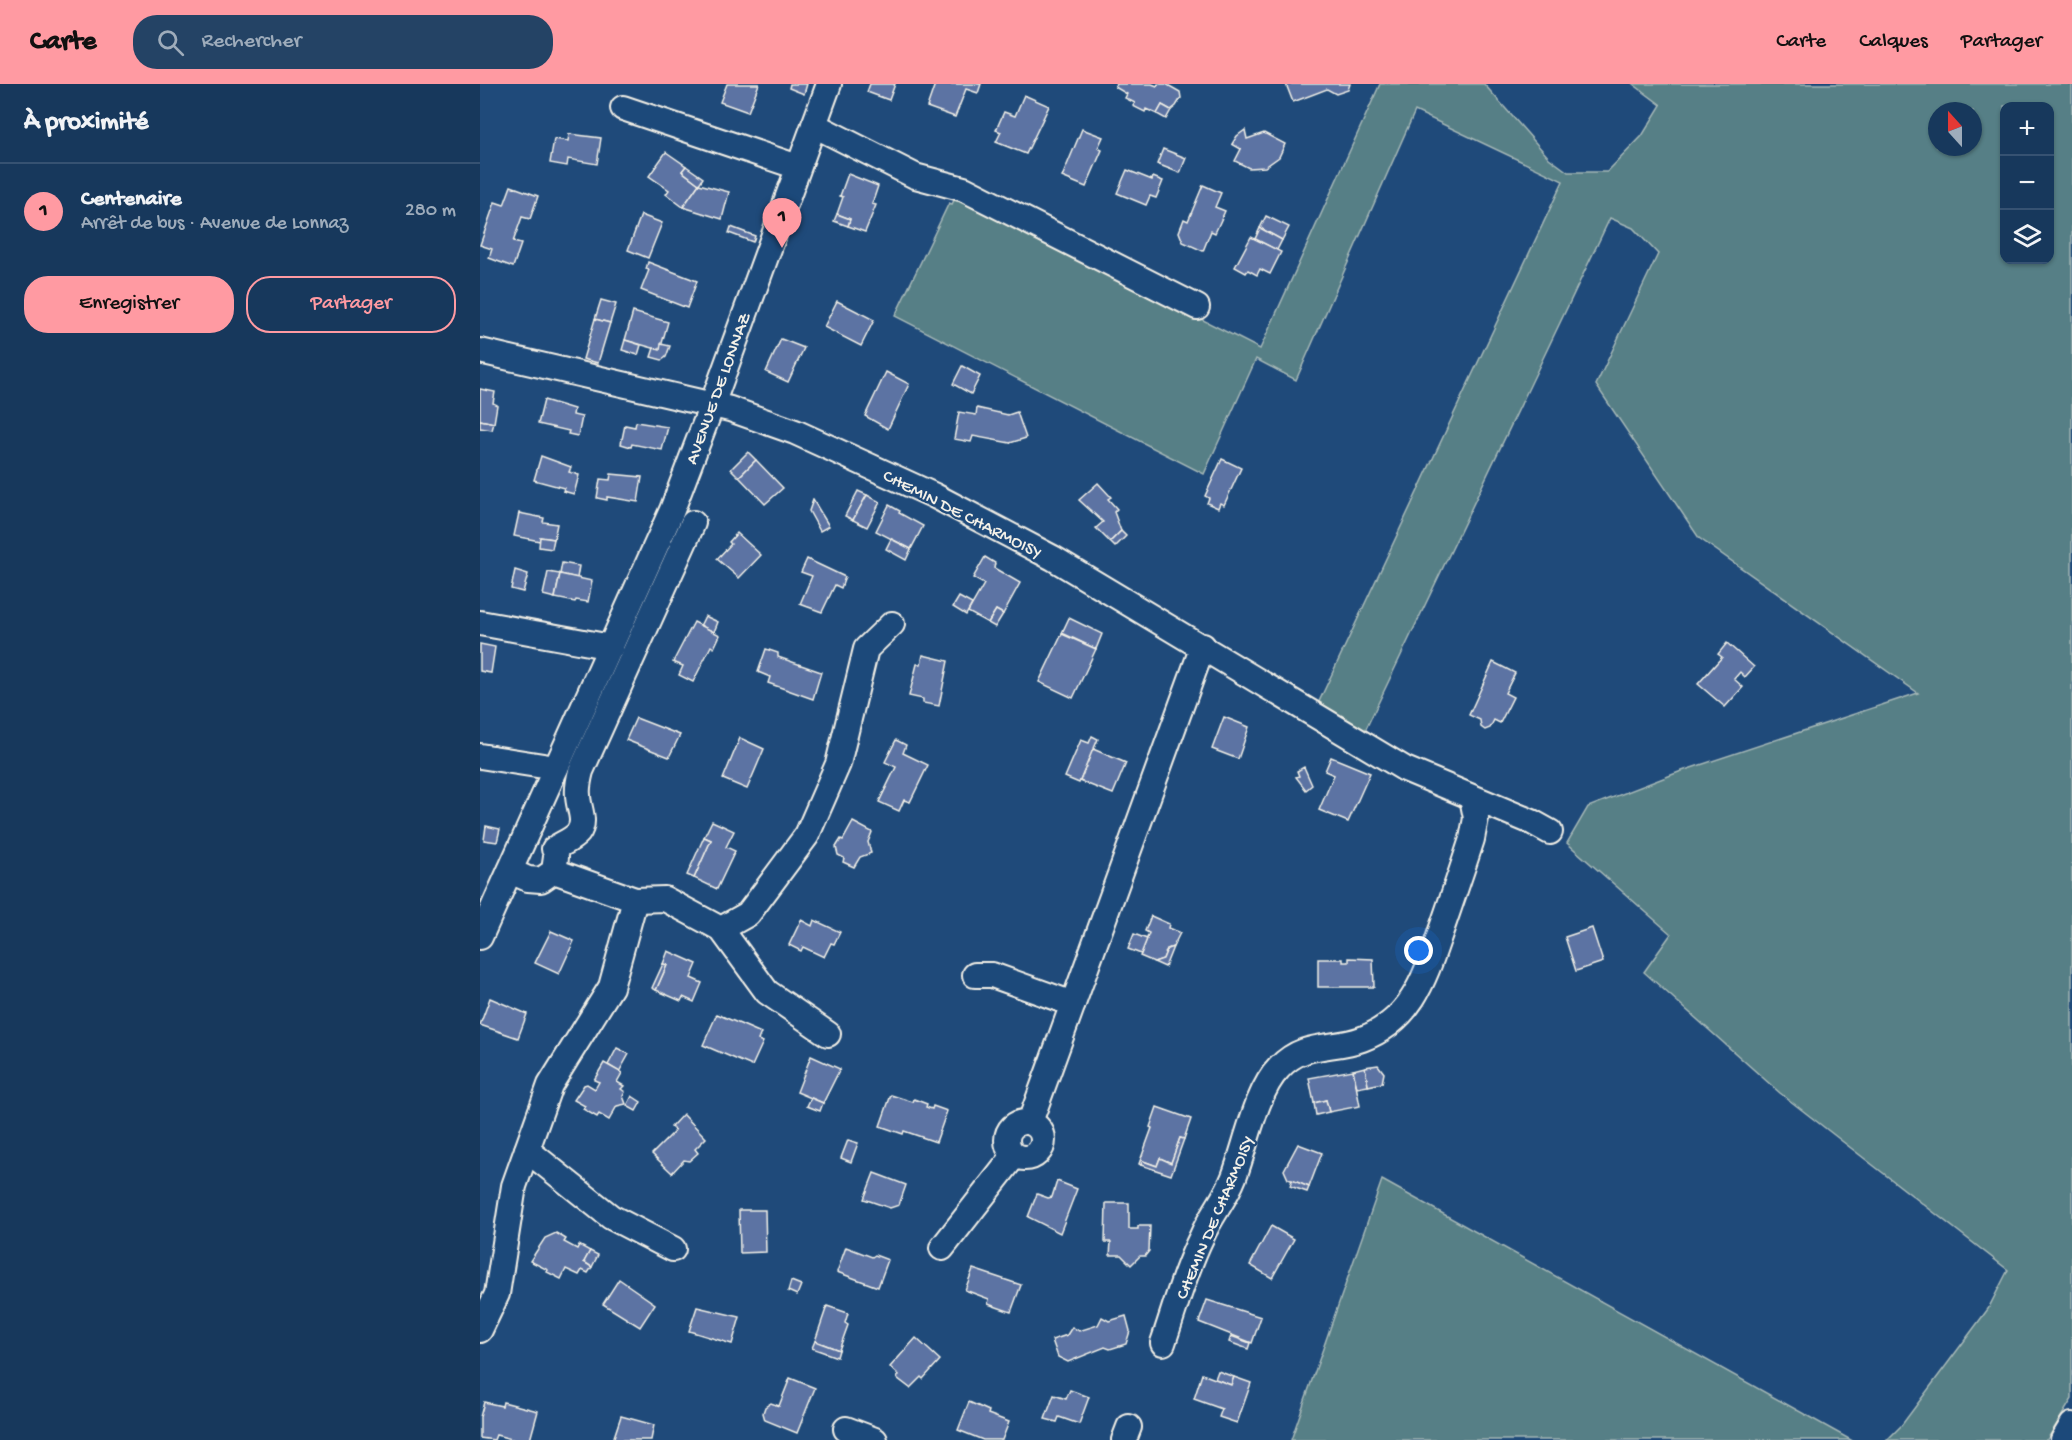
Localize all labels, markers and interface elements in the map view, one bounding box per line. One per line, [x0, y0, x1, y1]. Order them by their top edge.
search box [133, 15, 553, 69]
text: Carte [30, 26, 97, 59]
icon: search [154, 26, 187, 59]
text: Rechercher [202, 29, 301, 55]
text: Carte [1776, 30, 1826, 55]
text: Calques [1859, 30, 1928, 55]
text: Partager [1961, 30, 2042, 55]
north arrow [1928, 102, 1982, 156]
map controls [2000, 102, 2054, 264]
button: + [2000, 102, 2054, 156]
text: À proximité [24, 108, 148, 139]
button: − [2000, 156, 2054, 210]
text: Centenaire [81, 187, 182, 213]
pin: 1 [762, 198, 802, 248]
text: 1 [39, 200, 48, 223]
text: 280 m [405, 200, 456, 223]
button: layers [2000, 210, 2054, 264]
text: Arrêt de bus · Avenue de Lonnaz [81, 213, 348, 236]
button: Enregistrer [24, 276, 234, 333]
button: Partager [246, 276, 456, 333]
street label: AVENUE DE LONNAZ [682, 310, 757, 468]
street label: CHEMIN DE CHARMOISY [879, 466, 1045, 564]
your location [1404, 936, 1433, 965]
street label: CHEMIN DE CHARMOISY [1172, 1133, 1260, 1303]

